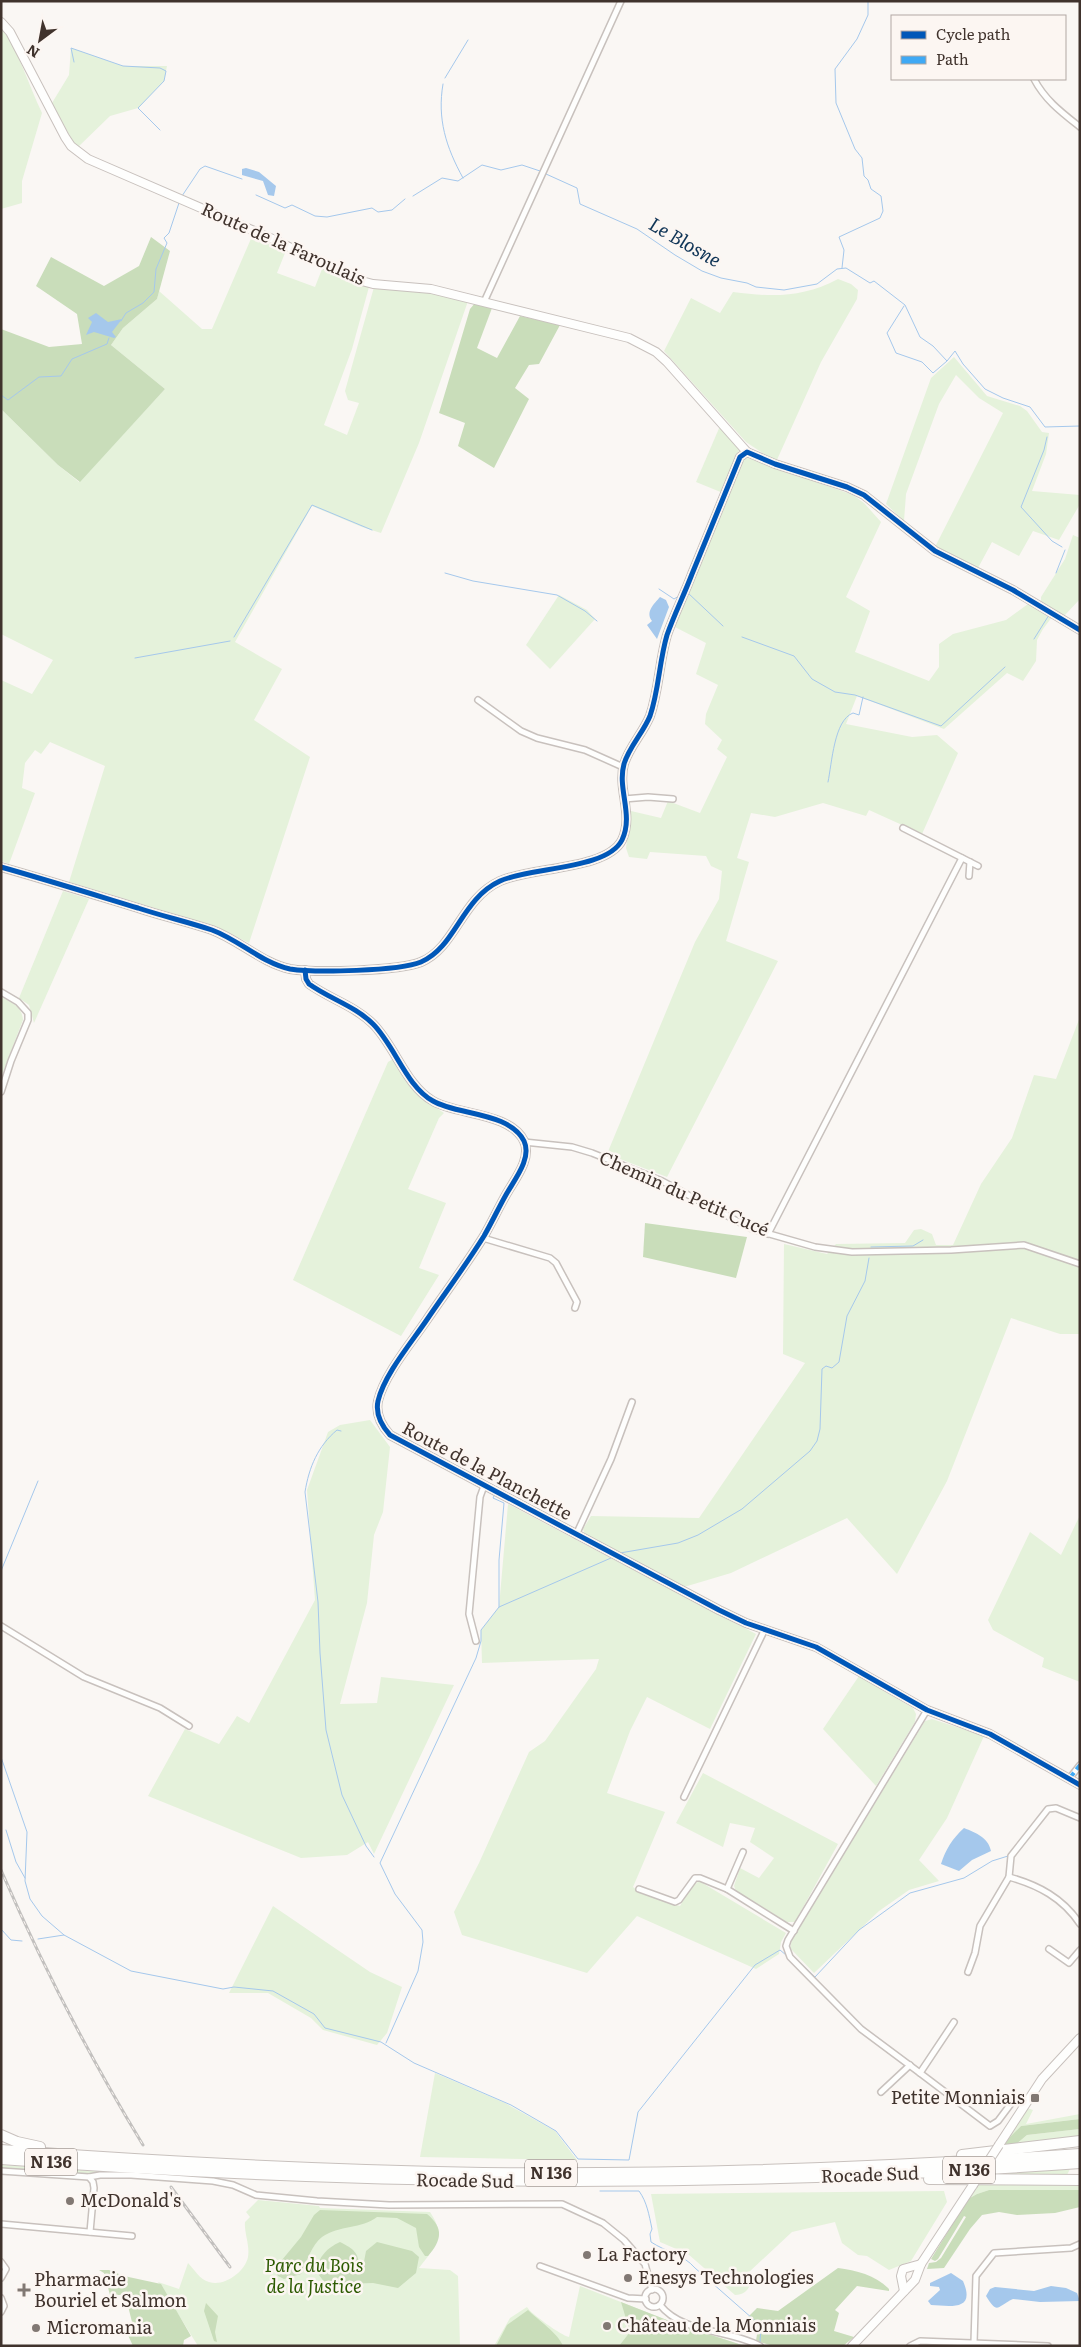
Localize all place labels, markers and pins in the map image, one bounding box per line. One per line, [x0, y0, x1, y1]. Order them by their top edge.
place label: Petite Monniais [891, 2083, 1025, 2110]
marker: Petite Monniais [1029, 2092, 1041, 2104]
place label: McDonald's [80, 2186, 181, 2213]
marker: McDonald's [64, 2195, 76, 2207]
place label: La Factory [597, 2240, 688, 2267]
marker: La Factory [581, 2249, 593, 2261]
place label: Enesys Technologies [638, 2263, 814, 2290]
place label: Pharmacie Bouriel et Salmon [34, 2265, 187, 2313]
marker: Enesys Technologies [622, 2272, 634, 2284]
marker: Pharmacie Bouriel et Salmon [18, 2284, 30, 2296]
place label: Château de la Monniais [617, 2311, 816, 2338]
place label: Micromania [46, 2313, 152, 2340]
marker: Château de la Monniais [601, 2320, 613, 2332]
marker: Micromania [30, 2322, 42, 2334]

